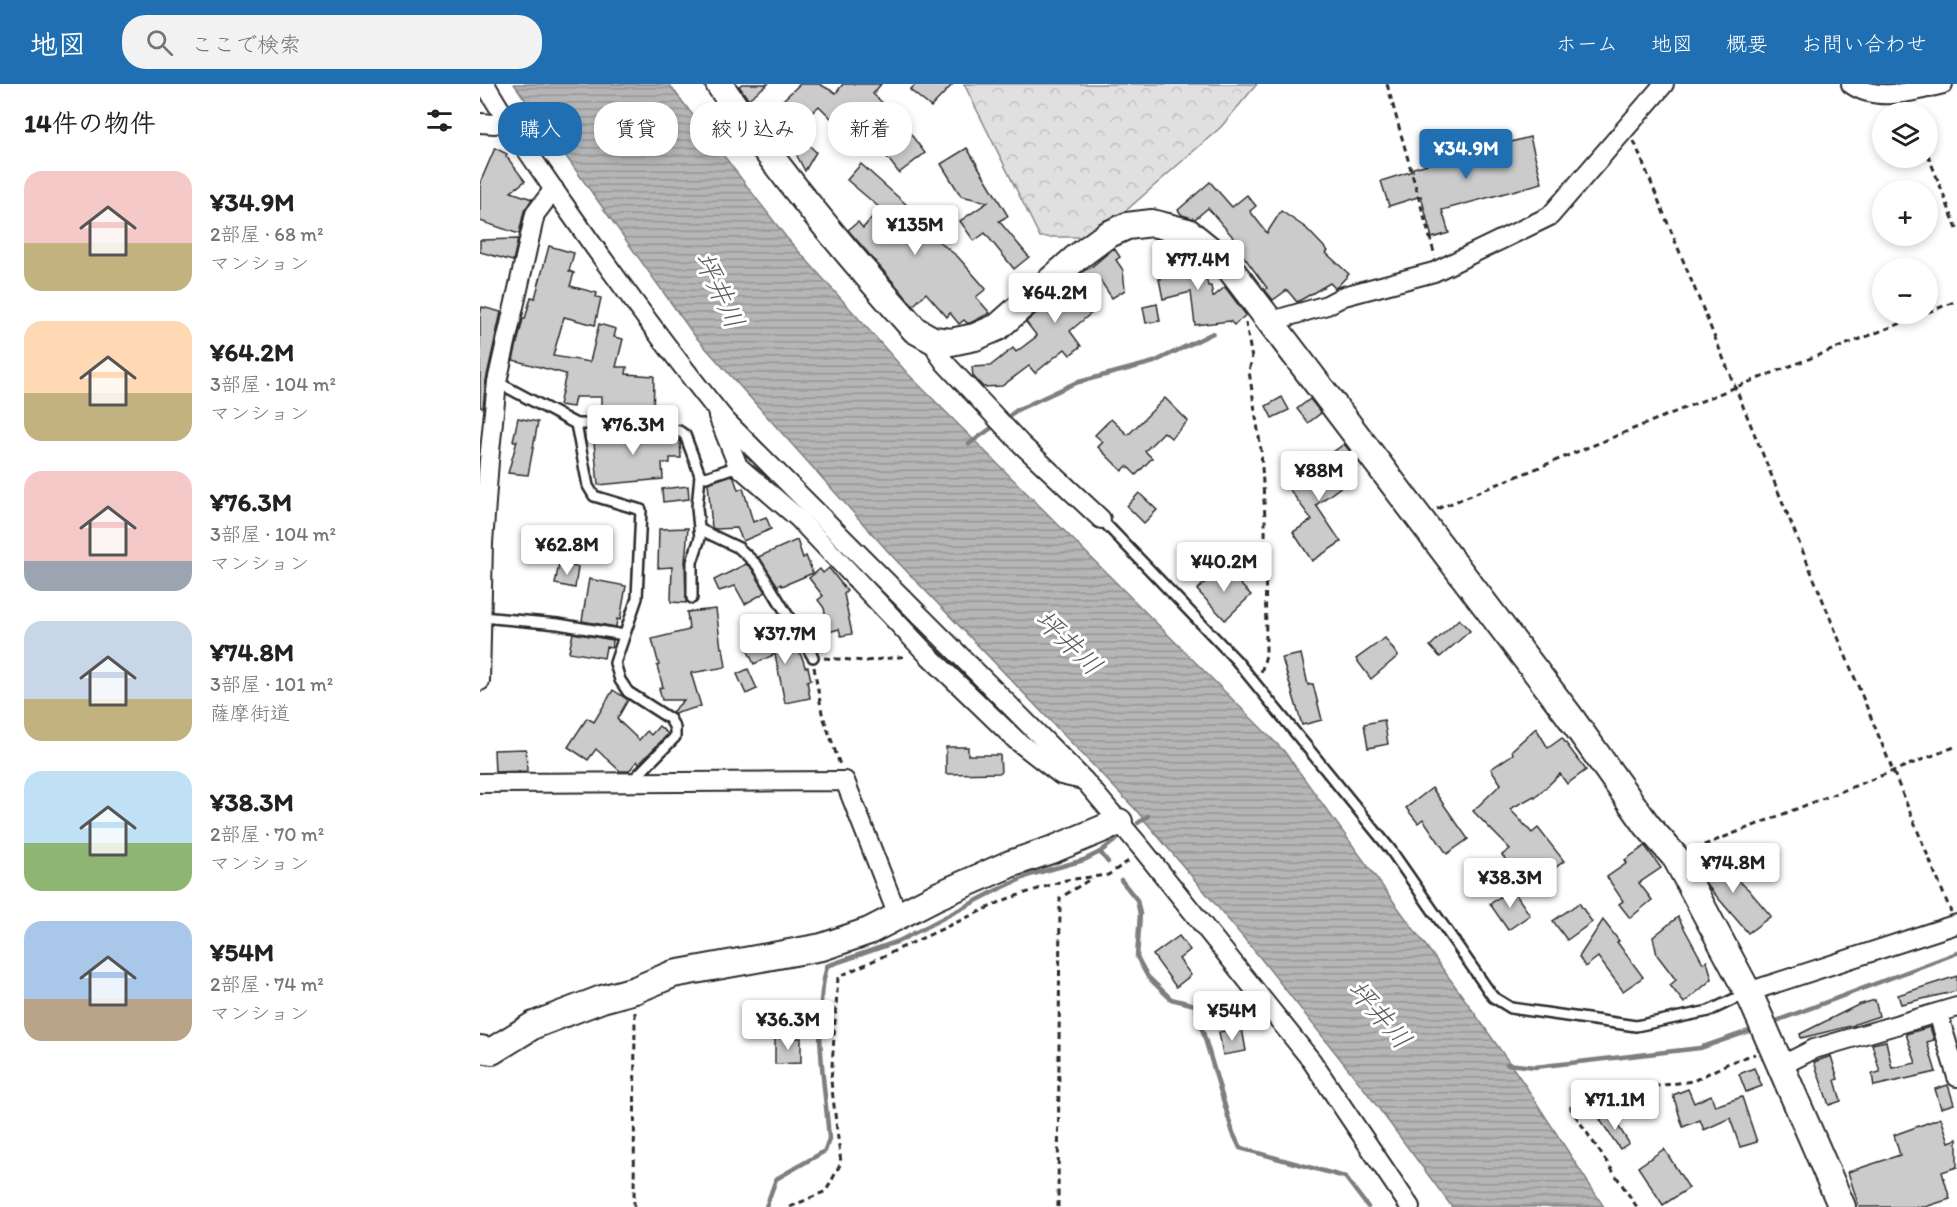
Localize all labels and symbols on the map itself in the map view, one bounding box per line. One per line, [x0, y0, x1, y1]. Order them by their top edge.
pin: ¥34.9M [1417, 129, 1515, 180]
pin: ¥135M [873, 205, 957, 256]
pin: ¥77.4M [1149, 240, 1247, 291]
water label: 坪井川 [688, 246, 752, 334]
pin: ¥64.2M [1006, 273, 1104, 324]
pin: ¥76.3M [584, 405, 682, 456]
pin: ¥88M [1283, 451, 1355, 502]
pin: ¥62.8M [518, 525, 616, 576]
pin: ¥40.2M [1175, 542, 1273, 593]
water label: 坪井川 [1028, 602, 1110, 682]
pin: ¥37.7M [736, 614, 834, 665]
pin: ¥74.8M [1684, 843, 1782, 894]
pin: ¥38.3M [1461, 858, 1559, 909]
water label: 坪井川 [1341, 973, 1419, 1055]
pin: ¥54M [1196, 991, 1268, 1042]
pin: ¥36.3M [739, 1000, 837, 1051]
pin: ¥71.1M [1566, 1080, 1664, 1131]

